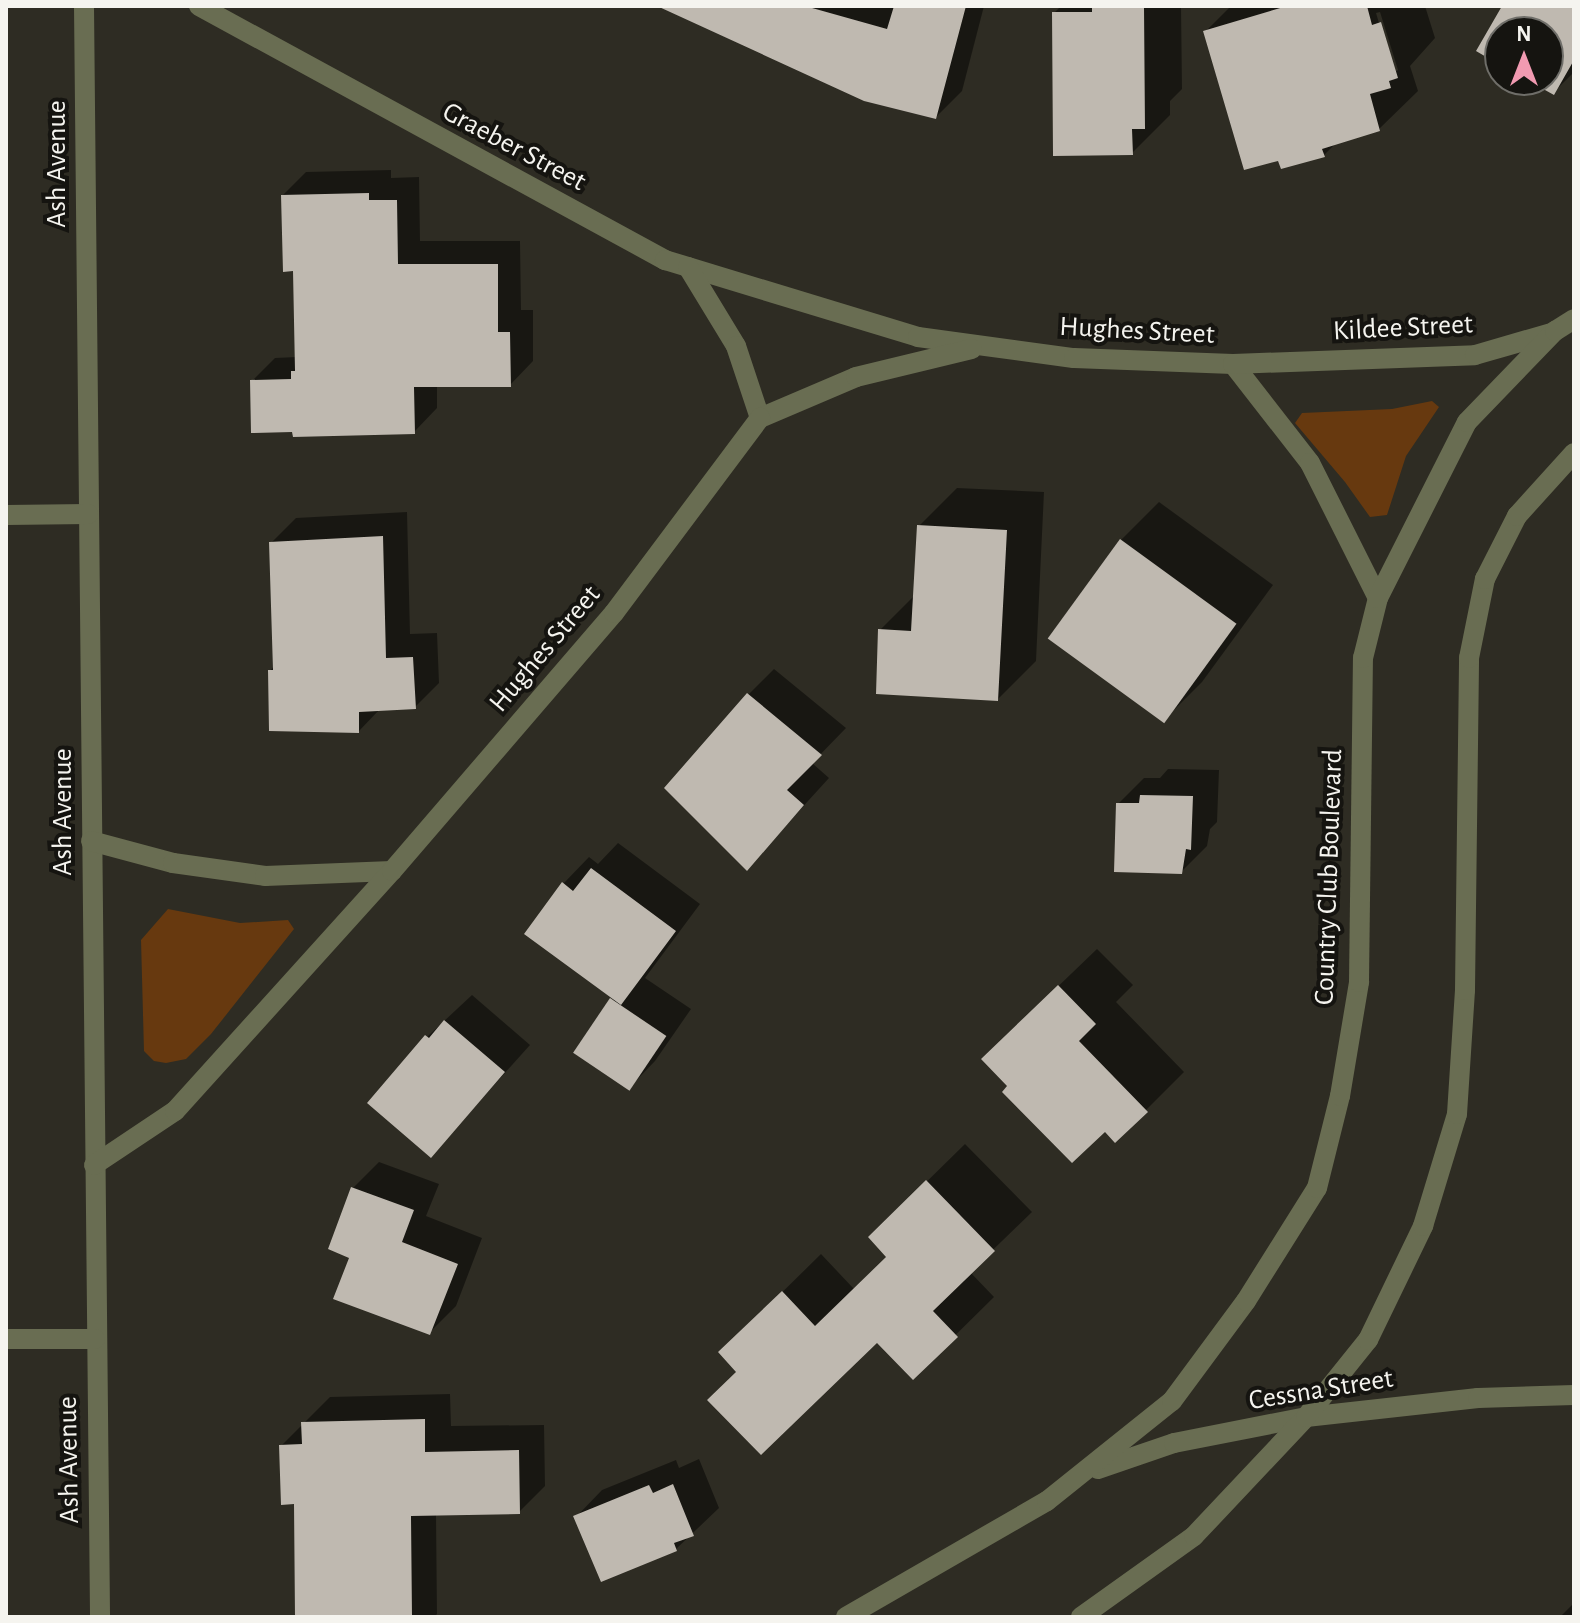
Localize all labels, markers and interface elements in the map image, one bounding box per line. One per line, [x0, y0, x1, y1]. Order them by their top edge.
north arrow [1484, 16, 1564, 96]
text: N [1516, 23, 1532, 45]
street label: Graeber Street [436, 95, 592, 199]
street label: Ash Avenue [40, 100, 74, 228]
street label: Kildee Street [1332, 308, 1474, 348]
street label: Hughes Street [1059, 310, 1215, 352]
street label: Hughes Street [482, 579, 608, 719]
street label: Ash Avenue [46, 748, 80, 876]
street label: Country Club Boulevard [1308, 748, 1350, 1006]
street label: Cessna Street [1246, 1362, 1396, 1418]
street label: Ash Avenue [51, 1396, 87, 1524]

